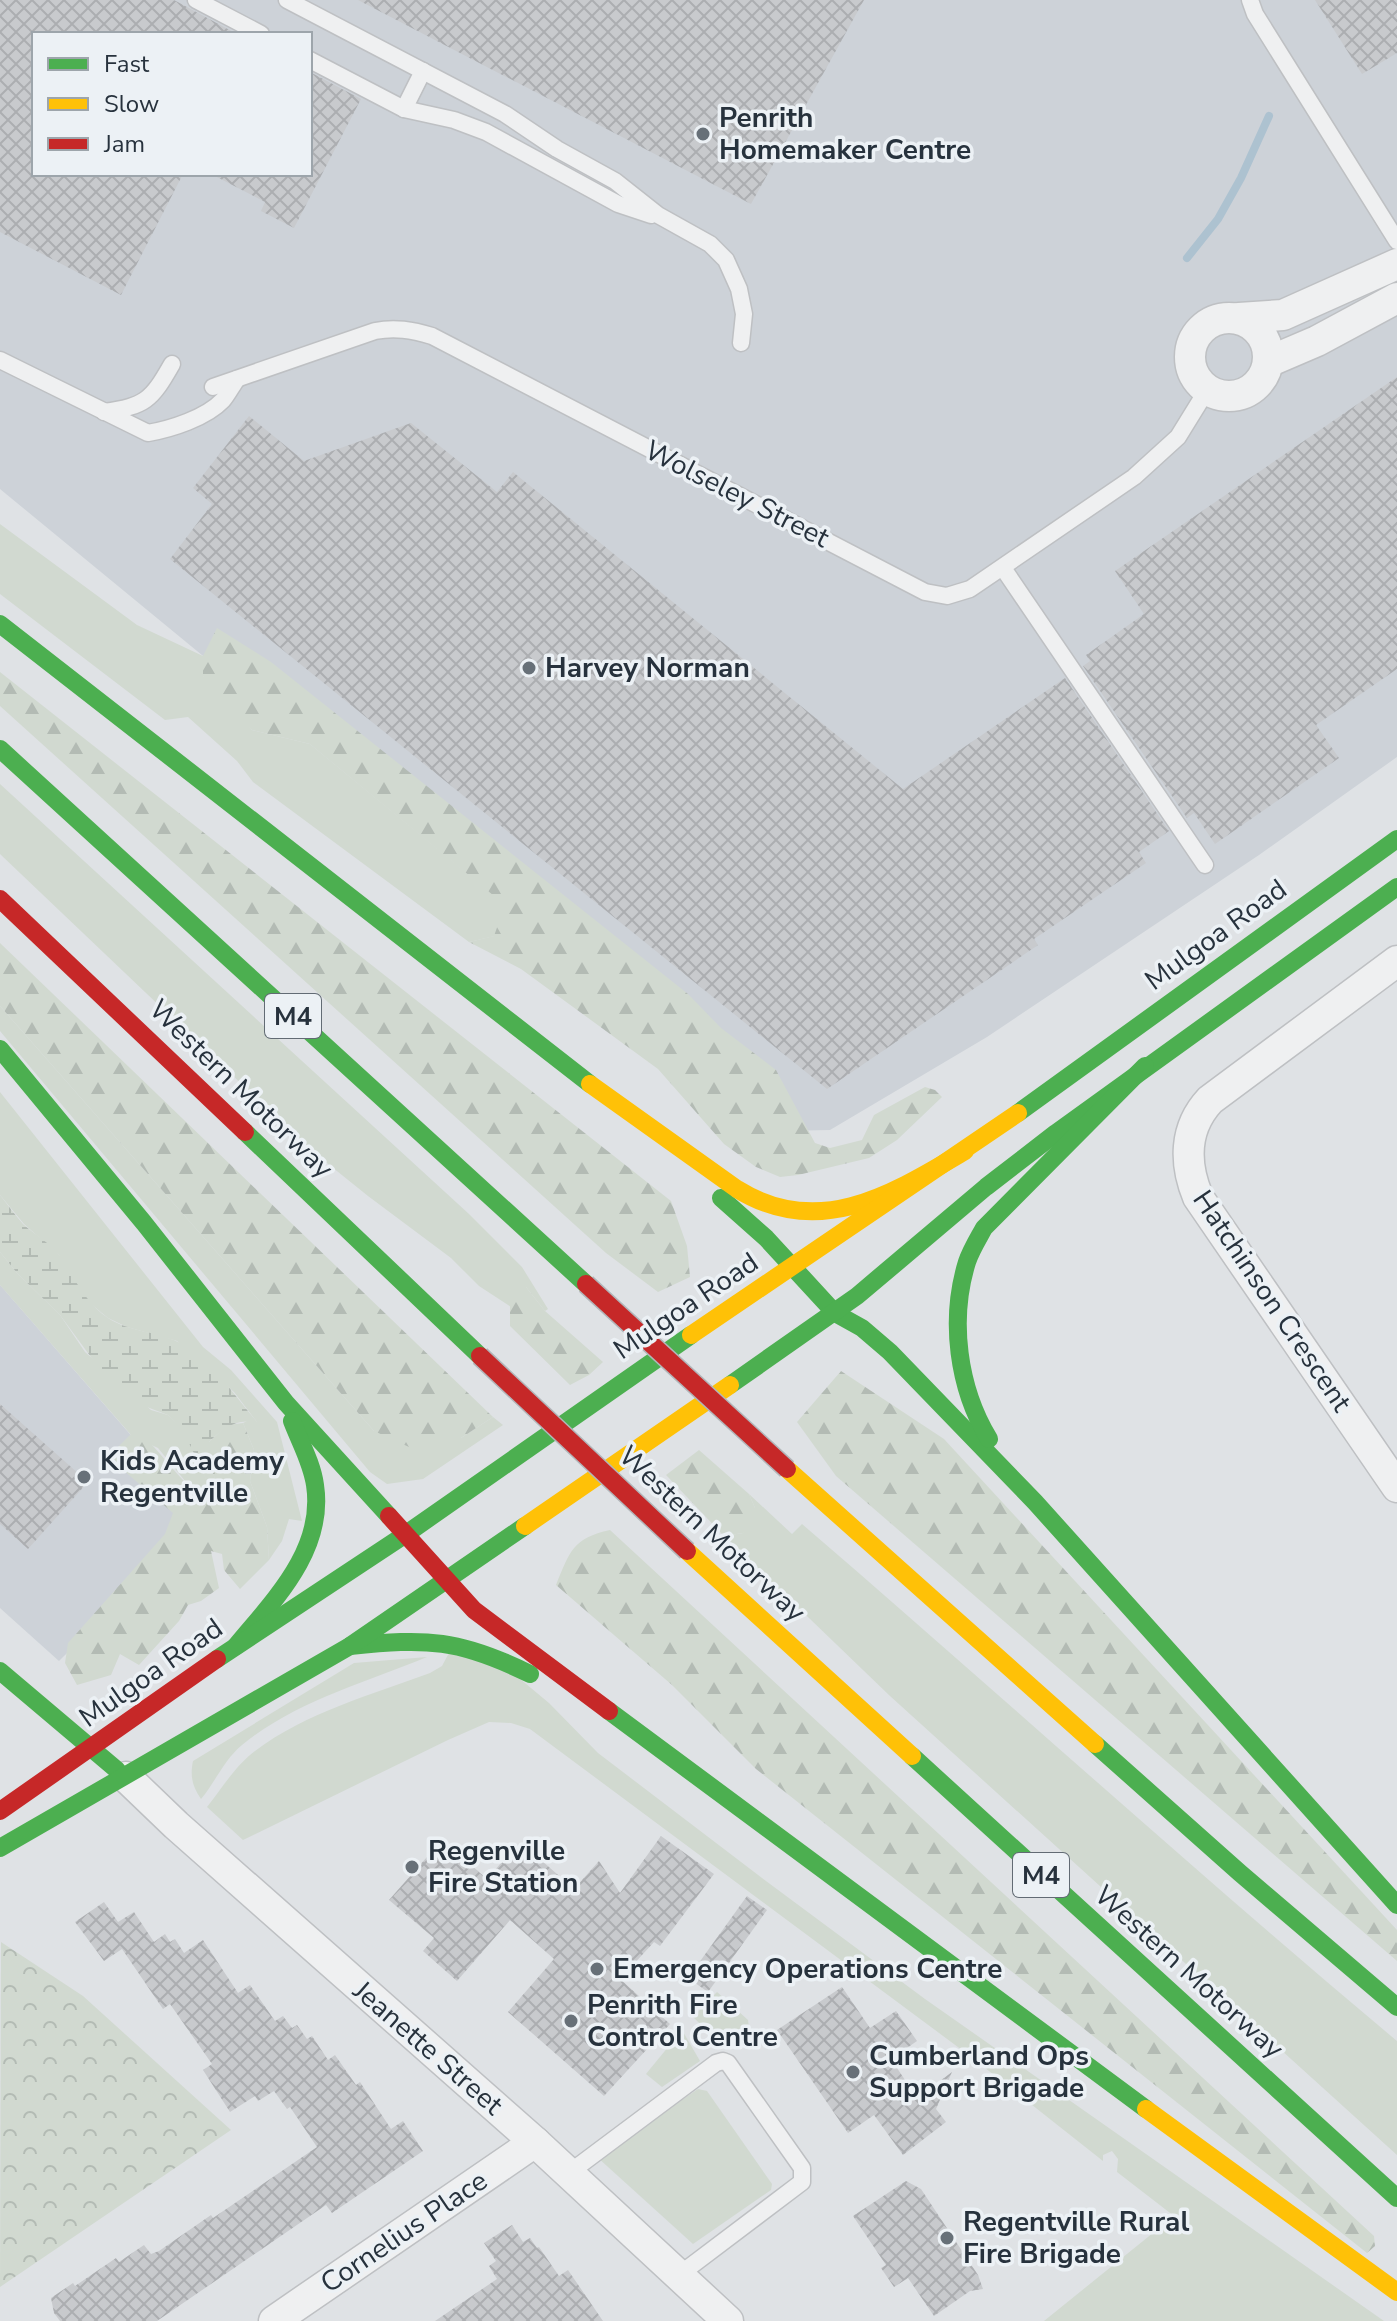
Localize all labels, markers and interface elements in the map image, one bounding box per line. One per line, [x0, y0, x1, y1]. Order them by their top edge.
legend [32, 32, 312, 176]
text: Fast [104, 48, 150, 80]
text: Slow [104, 88, 159, 120]
place label: Penrith Homemaker Centre [719, 99, 971, 169]
marker: Penrith Homemaker Centre [694, 125, 712, 143]
text: Jam [103, 128, 145, 160]
street label: Wolseley Street [638, 431, 836, 557]
place label: Harvey Norman [545, 649, 750, 687]
marker: Harvey Norman [520, 659, 538, 677]
street label: Mulgoa Road [1137, 871, 1295, 999]
street label: Western Motorway [140, 991, 342, 1187]
road number: M4 [265, 994, 321, 1038]
street label: Hatchinson Crescent [1184, 1183, 1360, 1419]
street label: Mulgoa Road [606, 1244, 766, 1368]
street label: Western Motorway [610, 1437, 814, 1631]
place label: Kids Academy Regentville [100, 1442, 284, 1512]
marker: Kids Academy Regentville [75, 1468, 93, 1486]
street label: Mulgoa Road [72, 1610, 230, 1736]
place label: Regenville Fire Station [428, 1832, 578, 1902]
road number: M4 [1013, 1853, 1069, 1897]
marker: Regenville Fire Station [403, 1858, 421, 1876]
street label: Western Motorway [1086, 1877, 1292, 2068]
place label: Emergency Operations Centre [613, 1950, 1002, 1988]
marker: Emergency Operations Centre [588, 1960, 606, 1978]
street label: Jeanette Street [344, 1972, 511, 2124]
place label: Penrith Fire Control Centre [587, 1986, 778, 2056]
marker: Penrith Fire Control Centre [562, 2012, 580, 2030]
place label: Cumberland Ops Support Brigade [869, 2037, 1089, 2107]
marker: Cumberland Ops Support Brigade [844, 2063, 862, 2081]
street label: Cornelius Place [313, 2162, 495, 2302]
place label: Regentville Rural Fire Brigade [963, 2203, 1189, 2273]
marker: Regentville Rural Fire Brigade [938, 2229, 956, 2247]

